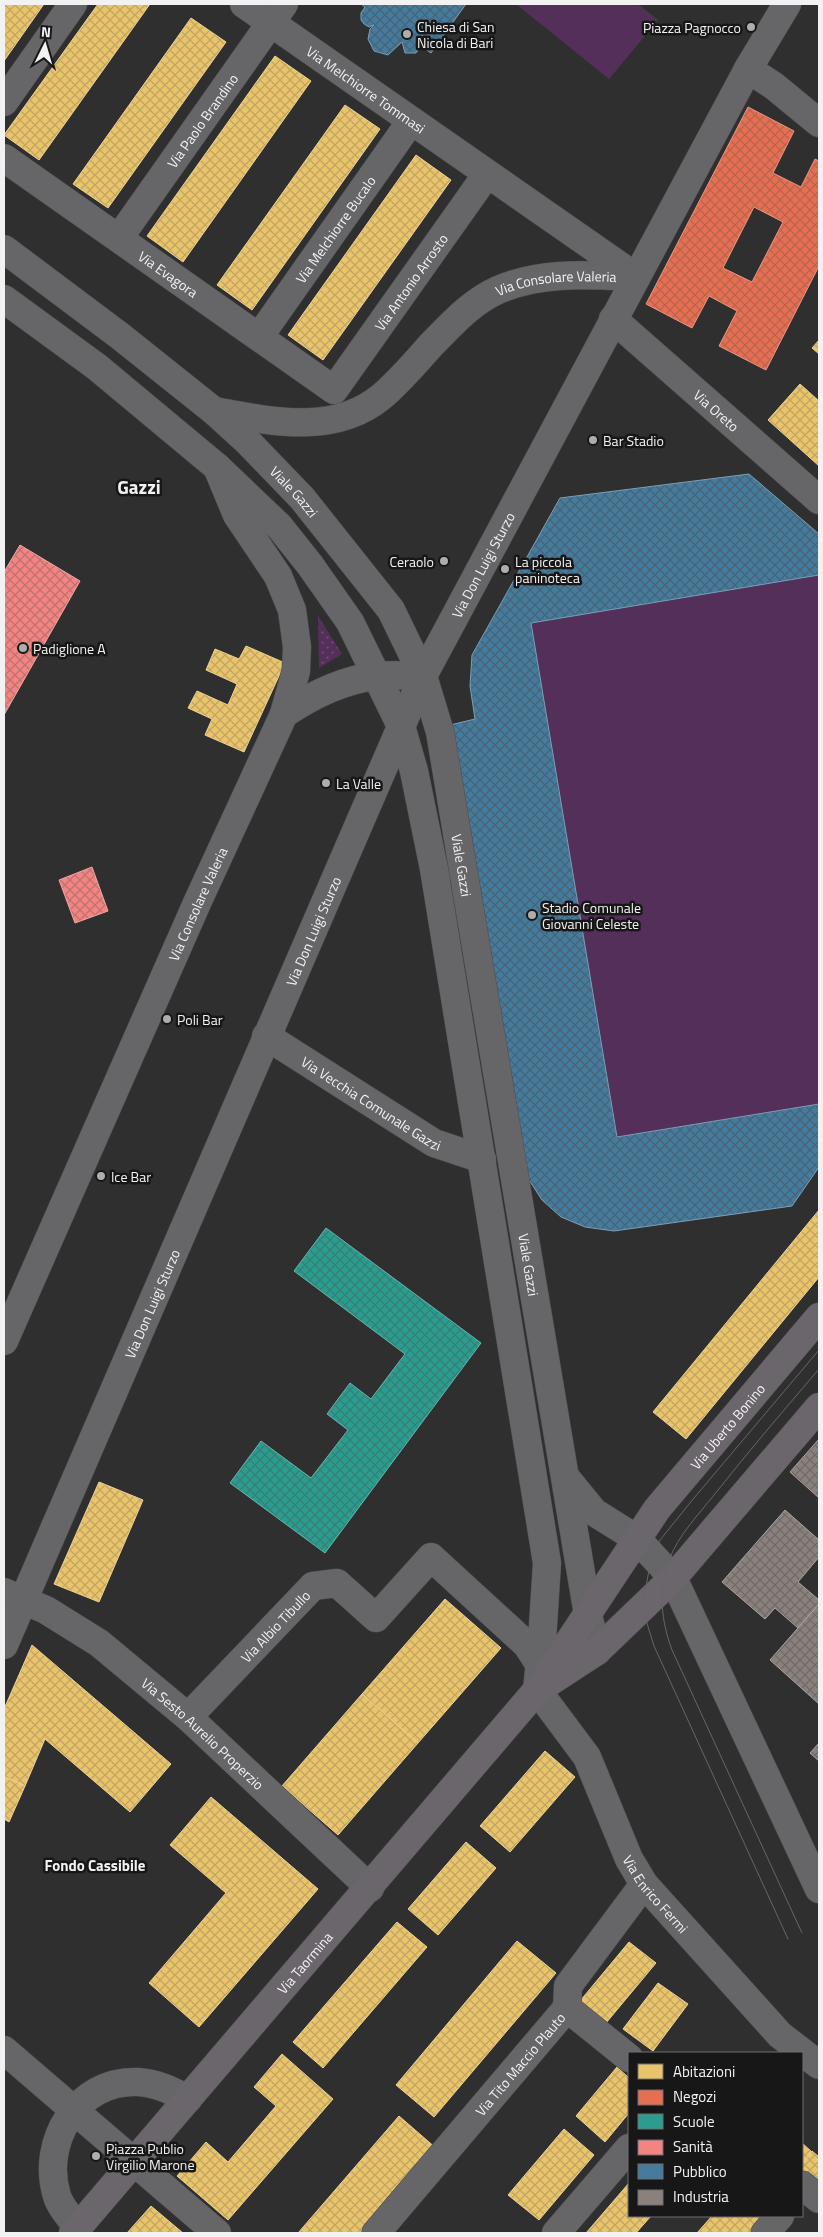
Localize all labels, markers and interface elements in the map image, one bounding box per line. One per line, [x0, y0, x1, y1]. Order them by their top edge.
place label: Chiesa di San Nicola di Bari [417, 16, 495, 53]
place label: Piazza Pagnocco [643, 17, 741, 38]
north arrow [20, 20, 70, 70]
text: N [40, 21, 52, 42]
marker: Piazza Pagnocco [745, 21, 757, 33]
marker: Chiesa di San Nicola di Bari [401, 28, 413, 40]
street label: Via Melchiorre Tommasi [303, 40, 430, 138]
street label: Via Paolo Brandino [161, 69, 243, 172]
street label: Via Melchiorre Bucalo [290, 171, 380, 287]
street label: Via Antonio Arrosto [369, 229, 452, 335]
street label: Via Evagora [134, 245, 203, 302]
street label: Via Consolare Valeria [492, 265, 617, 301]
street label: Via Oreto [689, 384, 744, 436]
place label: Bar Stadio [603, 430, 664, 451]
marker: Bar Stadio [587, 434, 599, 446]
street label: Viale Gazzi [266, 461, 324, 521]
district label: Gazzi [117, 472, 161, 501]
street label: Via Don Luigi Sturzo [446, 508, 520, 621]
place label: Ceraolo [390, 551, 434, 572]
place label: La piccola paninoteca [515, 551, 580, 588]
marker: Ceraolo [438, 555, 450, 567]
marker: La piccola paninoteca [499, 563, 511, 575]
place label: Padiglione A [33, 638, 106, 659]
marker: Padiglione A [17, 642, 29, 654]
place label: La Valle [336, 773, 381, 794]
marker: La Valle [320, 777, 332, 789]
street label: Viale Gazzi [447, 832, 478, 898]
street label: Via Consolare Valeria [162, 843, 232, 964]
street label: Via Don Luigi Sturzo [280, 873, 346, 989]
place label: Stadio Comunale Giovanni Celeste [542, 897, 641, 934]
marker: Stadio Comunale Giovanni Celeste [526, 909, 538, 921]
place label: Poli Bar [177, 1009, 223, 1030]
marker: Poli Bar [161, 1013, 173, 1025]
street label: Via Vecchia Comunale Gazzi [297, 1051, 444, 1155]
place label: Ice Bar [111, 1166, 151, 1187]
marker: Ice Bar [95, 1170, 107, 1182]
street label: Viale Gazzi [514, 1232, 545, 1297]
street label: Via Don Luigi Sturzo [119, 1246, 185, 1362]
street label: Via Uberto Bonino [685, 1378, 769, 1474]
street label: Via Albio Tibullo [235, 1585, 315, 1667]
street label: Via Sesto Aurelio Properzio [137, 1672, 269, 1794]
street label: Via Enrico Fermi [618, 1851, 694, 1937]
district label: Fondo Cassibile [44, 1854, 146, 1877]
street label: Via Taormina [272, 1927, 337, 1998]
street label: Via Tito Maccio Plauto [470, 2007, 570, 2120]
legend [628, 2052, 803, 2217]
text: Abitazioni [673, 2060, 735, 2083]
text: Negozi [673, 2085, 716, 2108]
text: Scuole [673, 2110, 715, 2133]
text: Sanità [673, 2135, 713, 2158]
place label: Piazza Publio Virgilio Marone [106, 2138, 194, 2175]
marker: Piazza Publio Virgilio Marone [90, 2150, 102, 2162]
text: Pubblico [673, 2160, 727, 2183]
text: Industria [673, 2185, 729, 2208]

